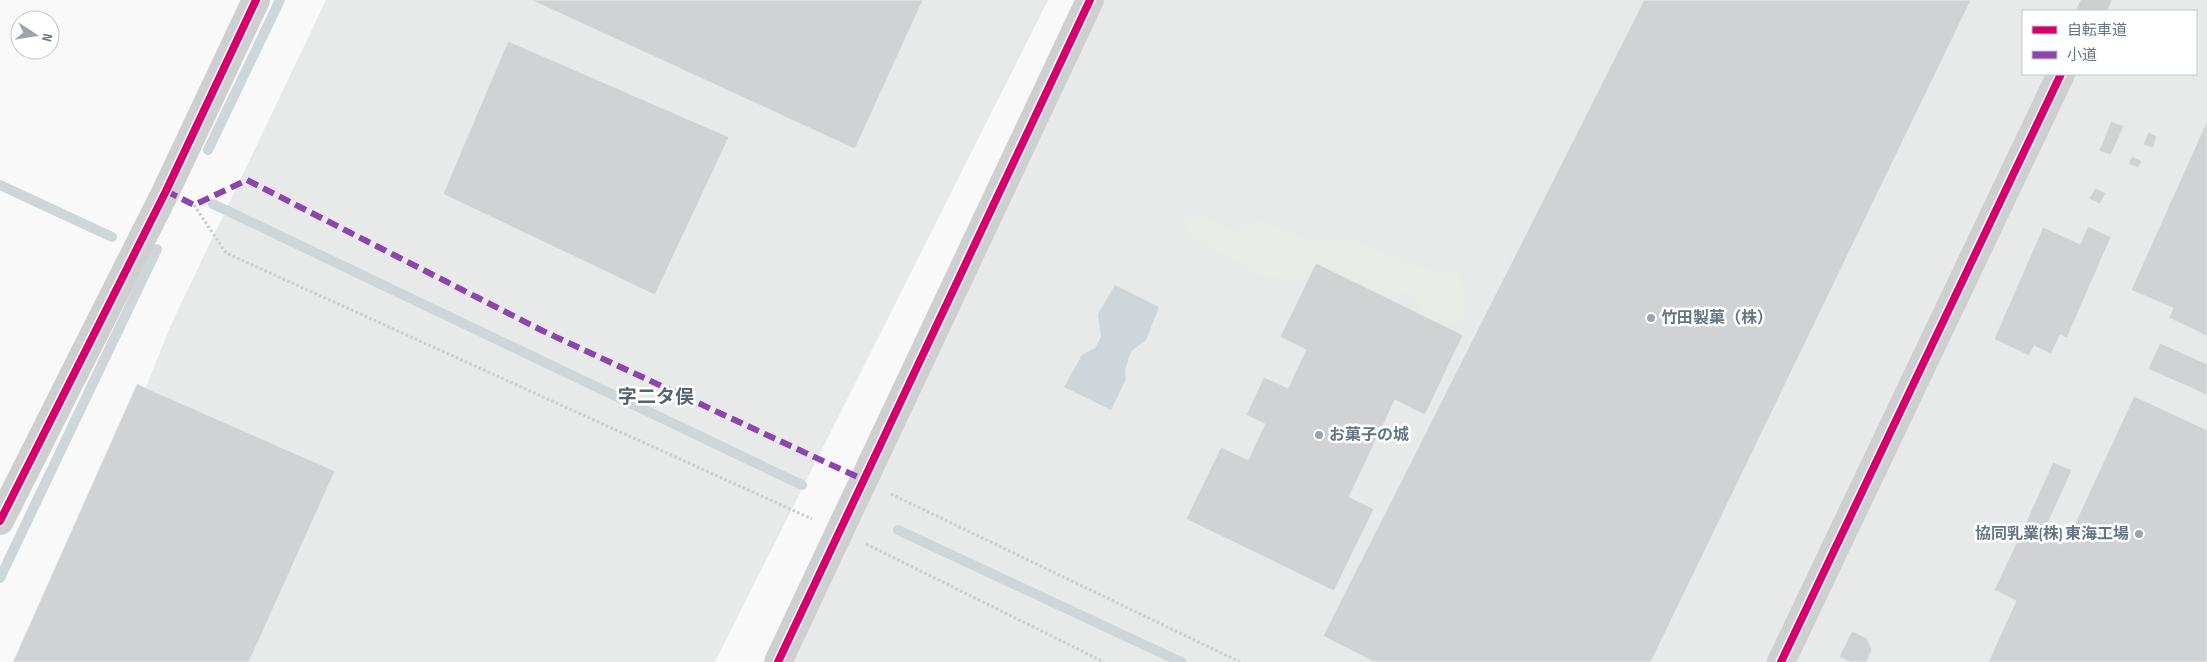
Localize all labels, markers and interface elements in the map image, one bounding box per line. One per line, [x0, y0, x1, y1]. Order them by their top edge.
north arrow [10, 10, 60, 60]
legend [2022, 10, 2197, 75]
text: 自転車道 [2067, 21, 2127, 40]
text: N [38, 32, 56, 43]
text: 小道 [2067, 46, 2097, 65]
place label: 竹田製菓（株） [1661, 308, 1773, 328]
marker: 竹田製菓（株） [1645, 312, 1657, 324]
district label: 字二タ俣 [618, 386, 694, 409]
place label: お菓子の城 [1329, 425, 1409, 445]
marker: お菓子の城 [1313, 429, 1325, 441]
place label: 協同乳業(株) 東海工場 [1975, 525, 2129, 544]
marker: 協同乳業(株) 東海工場 [2133, 528, 2145, 540]

